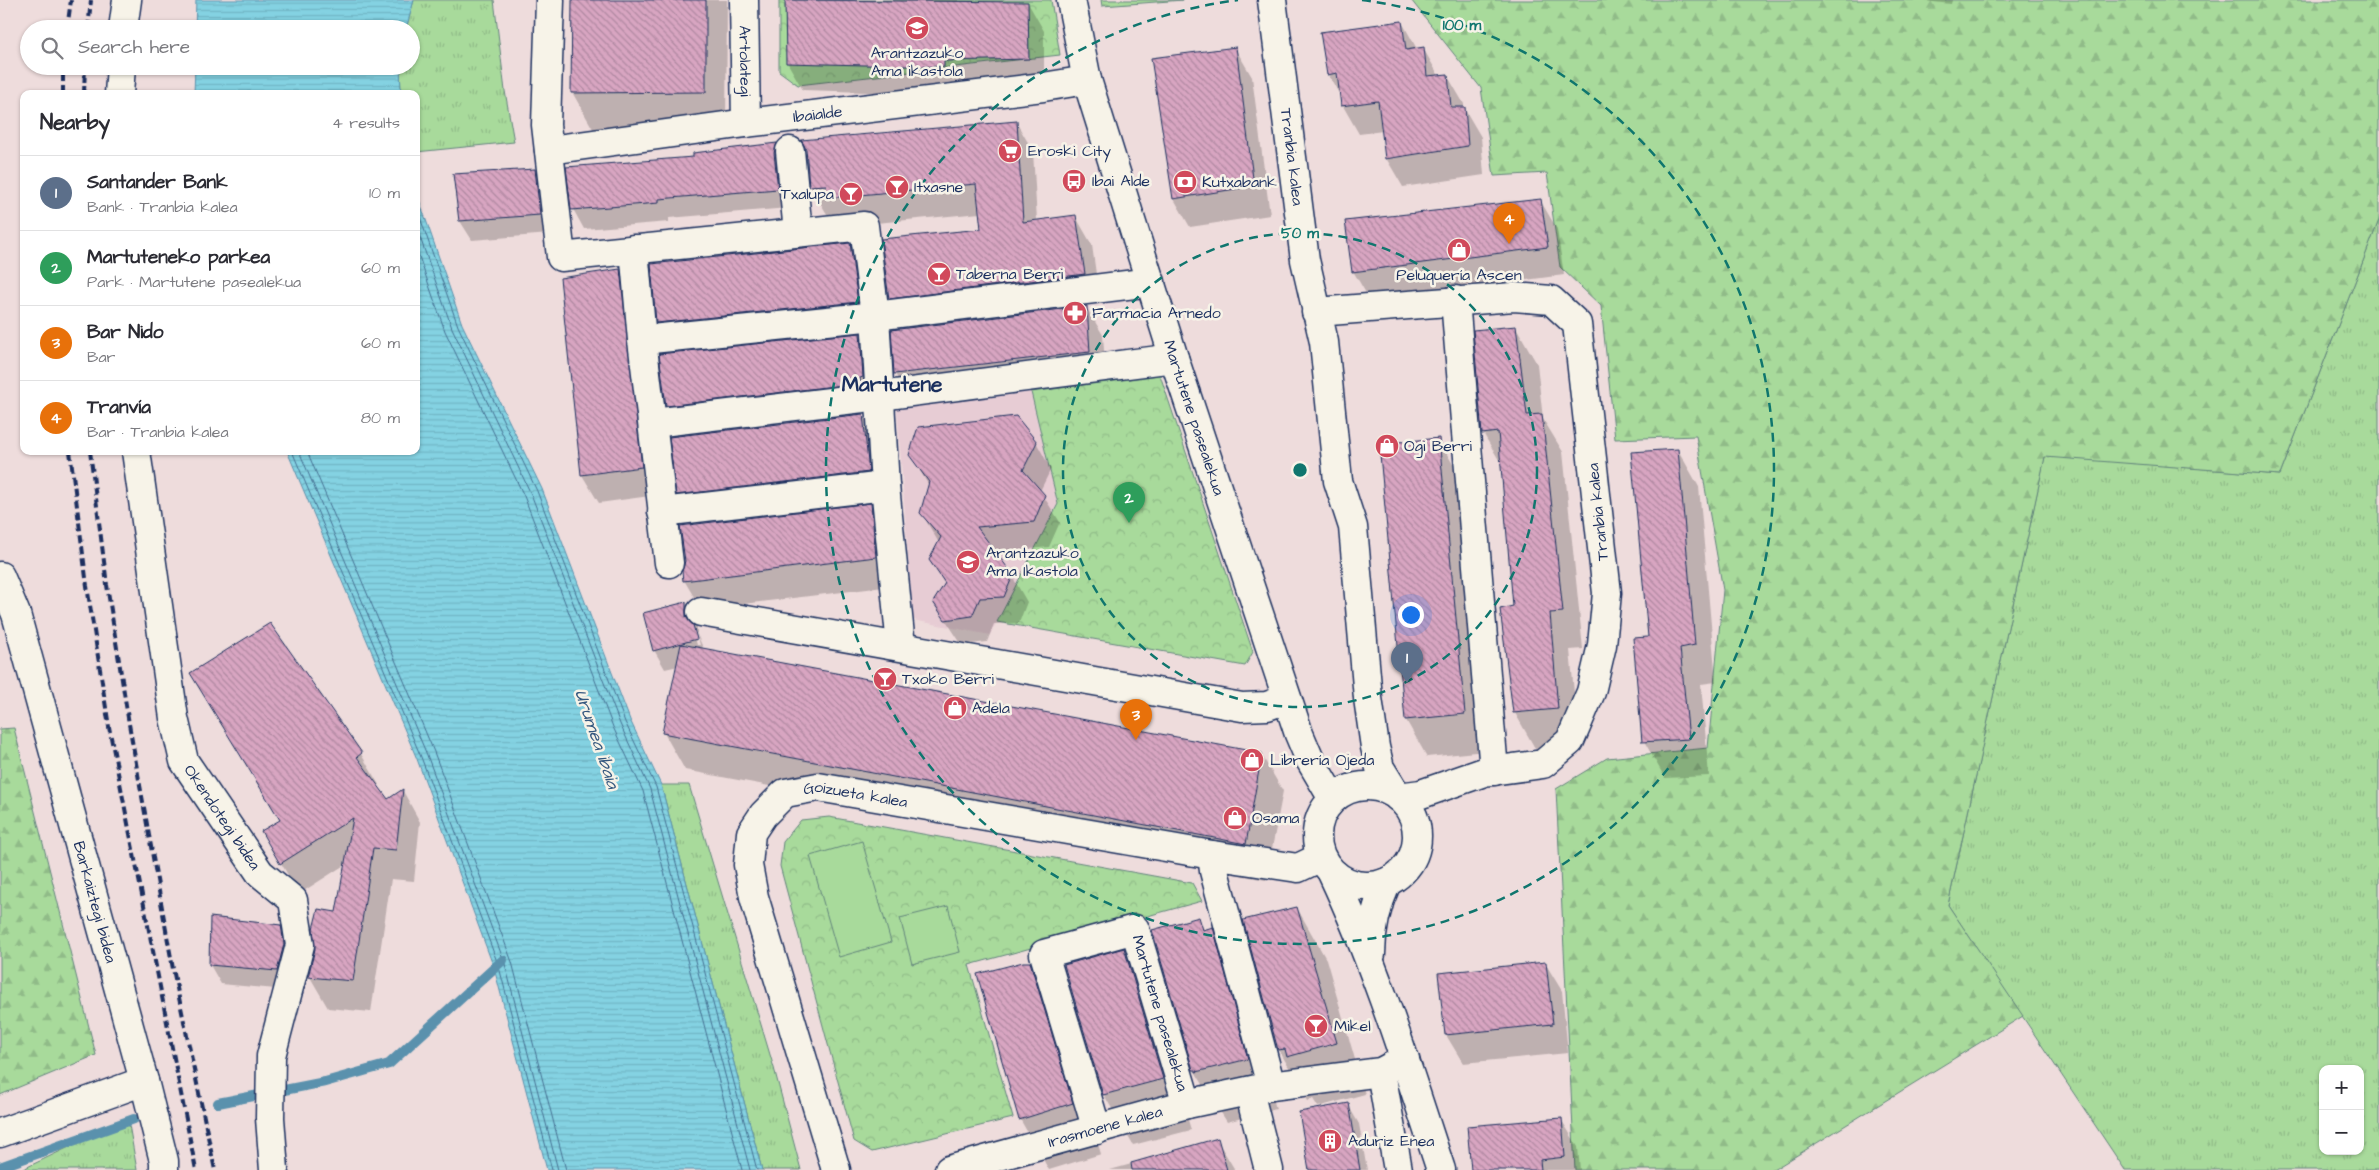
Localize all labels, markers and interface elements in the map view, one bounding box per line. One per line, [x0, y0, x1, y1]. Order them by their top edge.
school or university icon: Arantzazuko Ama ikastola [904, 15, 930, 41]
text: 100 m [1443, 15, 1482, 36]
search box [20, 20, 420, 75]
street label: Artolategi [733, 25, 757, 97]
icon: search [38, 34, 66, 62]
text: Search here [78, 34, 190, 61]
place label: Arantzazuko Ama ikastola [871, 42, 963, 82]
street label: Ibaialde [792, 100, 844, 128]
street label: Tranbia kalea [1275, 107, 1309, 207]
text: Nearby [40, 108, 110, 137]
text: 4 results [332, 112, 400, 134]
supermarket icon: Eroski City [997, 138, 1023, 164]
place label: Eroski City [1028, 140, 1111, 163]
bus stop icon: Ibai Alde [1061, 168, 1087, 194]
text: Santander Bank [87, 169, 228, 196]
bank icon: Kutxabank [1172, 169, 1198, 195]
place label: Ibai Alde [1092, 170, 1150, 192]
place label: Kutxabank [1202, 171, 1277, 193]
bar icon: Itxasne [884, 174, 910, 200]
place label: Itxasne [914, 176, 964, 198]
bar icon: Txalupa [838, 181, 864, 207]
text: 1 [55, 182, 57, 204]
text: 10 m [369, 182, 400, 204]
place label: Txalupa [781, 183, 834, 205]
text: Bank · Tranbia kalea [87, 196, 238, 218]
pin: 4 [1493, 203, 1525, 244]
text: 50 m [1281, 223, 1319, 244]
shop icon: Peluquería Ascen [1446, 237, 1472, 263]
text: Martuteneko parkea [87, 244, 270, 271]
text: 2 [51, 257, 61, 279]
text: 60 m [361, 257, 400, 279]
bar icon: Taberna Berri [926, 261, 952, 287]
place label: Taberna Berri [956, 263, 1064, 285]
place label: Peluquería Ascen [1396, 264, 1522, 286]
text: Park · Martutene pasealekua [87, 271, 301, 293]
pharmacy icon: Farmacia Arnedo [1062, 300, 1088, 326]
place label: Farmacia Arnedo [1092, 302, 1221, 324]
text: Bar Nido [87, 319, 163, 346]
text: 3 [52, 332, 60, 354]
text: 60 m [361, 332, 400, 354]
street label: Martutene pasealekua [1158, 338, 1230, 498]
text: Bar [87, 346, 115, 368]
district label: Martutene [842, 370, 943, 399]
text: Tranvía [87, 394, 151, 421]
text: 4 [51, 407, 61, 429]
text: 80 m [361, 407, 400, 429]
text: Bar · Tranbia kalea [87, 421, 229, 443]
shop icon: Ogi Berri [1374, 433, 1400, 459]
place label: Ogi Berri [1404, 435, 1472, 458]
centre of rings [1291, 461, 1309, 479]
street label: Tranbia kalea [1582, 462, 1614, 562]
pin: 2 [1113, 482, 1145, 523]
place label: Arantzazuko Ama Ikastola [986, 542, 1079, 582]
school or university icon: Arantzazuko Ama Ikastola [955, 549, 981, 575]
your location [1398, 602, 1424, 628]
pin: 1 [1391, 642, 1423, 683]
bar icon: Txoko Berri [872, 666, 898, 692]
place label: Txoko Berri [902, 668, 994, 690]
water label: Urumea ibaia [568, 686, 626, 793]
shop icon: Adela [942, 695, 968, 721]
place label: Adela [972, 697, 1010, 719]
pin: 3 [1120, 699, 1152, 740]
shop icon: Librería Ojeda [1239, 747, 1265, 773]
place label: Librería Ojeda [1270, 749, 1374, 771]
street label: Okendotegi bidea [179, 760, 266, 874]
street label: Goizueta kalea [801, 776, 909, 813]
shop icon: Osama [1222, 805, 1248, 831]
place label: Osama [1252, 807, 1299, 829]
street label: Barkaiztegi bidea [68, 839, 122, 965]
street label: Martutene pasealekua [1126, 932, 1194, 1094]
bar icon: Mikel [1303, 1013, 1329, 1039]
place label: Mikel [1334, 1015, 1371, 1037]
map controls [2319, 1065, 2364, 1155]
button: + [2319, 1065, 2364, 1110]
street label: Irasmoene kalea [1045, 1100, 1165, 1153]
button: − [2319, 1110, 2364, 1155]
building icon: Aduriz Enea [1317, 1128, 1343, 1154]
place label: Aduriz Enea [1348, 1130, 1434, 1152]

